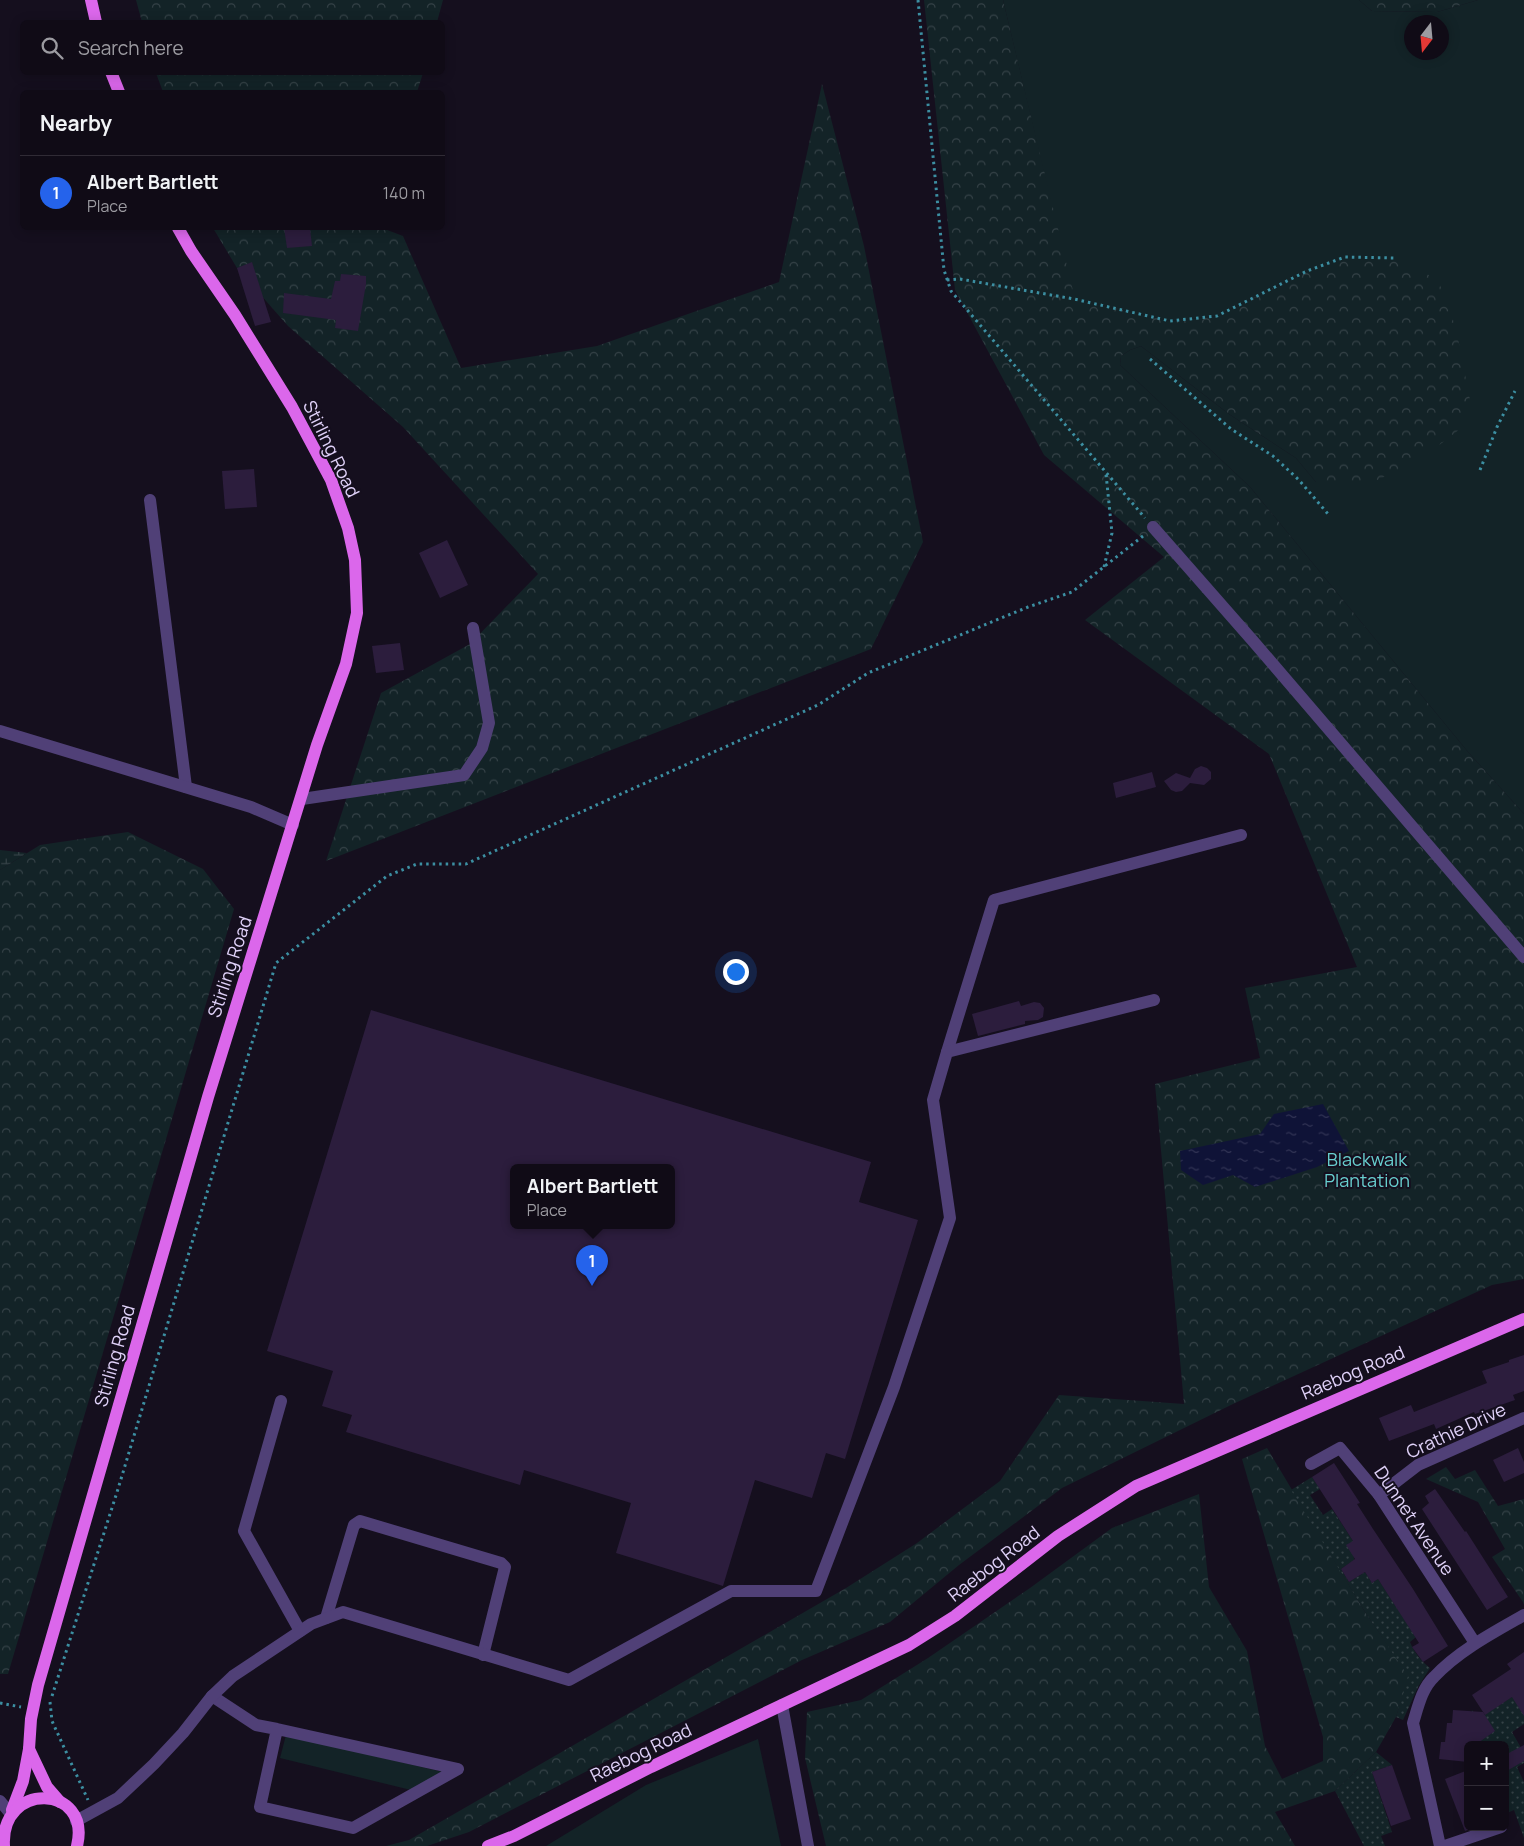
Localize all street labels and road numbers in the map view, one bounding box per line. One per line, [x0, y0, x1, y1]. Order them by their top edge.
street label: Stirling Road [298, 396, 366, 501]
street label: Stirling Road [201, 913, 257, 1020]
street label: Stirling Road [88, 1302, 140, 1410]
street label: Raebog Road [1297, 1340, 1408, 1405]
street label: Crathie Drive [1402, 1397, 1509, 1464]
street label: Dunnet Avenue [1369, 1461, 1460, 1580]
street label: Raebog Road [943, 1520, 1044, 1607]
street label: Raebog Road [586, 1717, 695, 1787]

